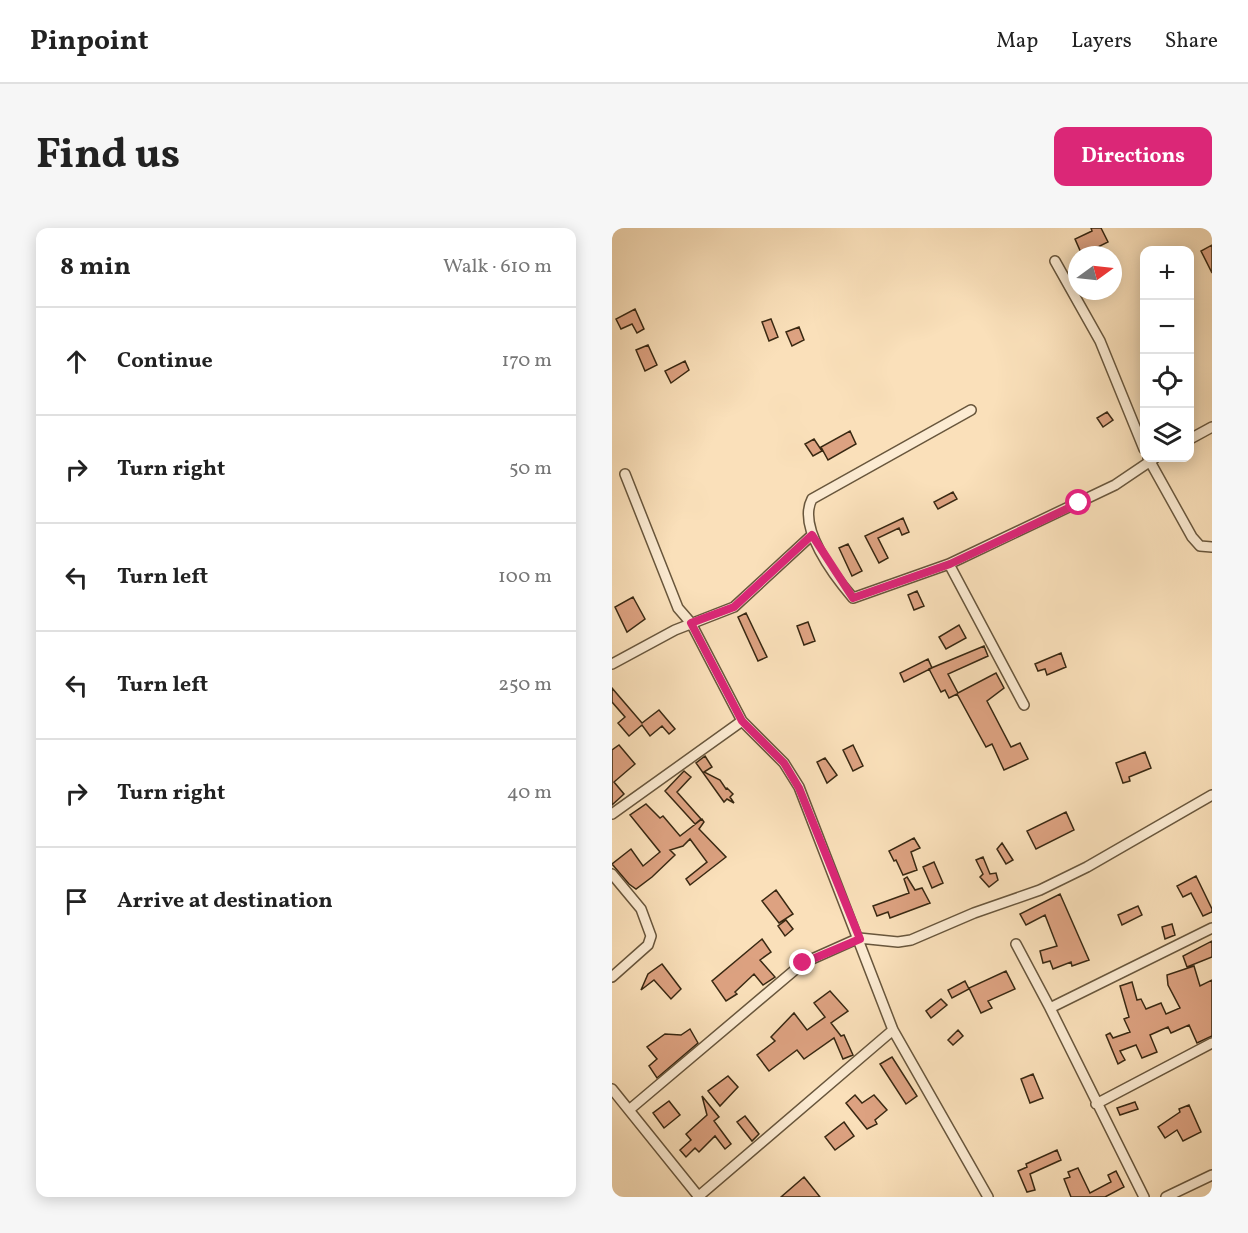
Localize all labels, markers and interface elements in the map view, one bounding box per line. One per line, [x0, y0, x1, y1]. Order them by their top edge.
text: Pinpoint [30, 22, 148, 61]
text: Map [996, 27, 1038, 56]
text: Layers [1071, 27, 1132, 56]
text: Share [1165, 27, 1218, 56]
text: Find us [36, 127, 180, 186]
button: Directions [1054, 127, 1212, 186]
north arrow [1068, 246, 1122, 300]
map controls [1140, 246, 1194, 462]
button: + [1140, 246, 1194, 300]
text: 8 min [60, 249, 131, 285]
text: Walk · 610 m [443, 253, 552, 281]
button: − [1140, 300, 1194, 354]
icon: ahead [60, 345, 93, 378]
text: Continue [117, 346, 213, 377]
text: 170 m [502, 347, 552, 375]
button: locate [1140, 354, 1194, 408]
button: layers [1140, 408, 1194, 462]
icon: right [60, 453, 93, 486]
text: Turn right [117, 454, 225, 485]
text: 50 m [509, 455, 552, 483]
route start [1065, 489, 1091, 515]
icon: left [60, 561, 93, 594]
text: Turn left [117, 562, 208, 593]
text: 100 m [498, 563, 552, 591]
icon: left [60, 669, 93, 702]
text: Turn left [117, 670, 208, 701]
text: 250 m [498, 671, 552, 699]
icon: right [60, 777, 93, 810]
text: Turn right [117, 778, 225, 809]
text: 40 m [507, 779, 552, 807]
icon: arrive [60, 885, 93, 918]
text: Arrive at destination [117, 886, 333, 917]
route end [789, 949, 815, 975]

